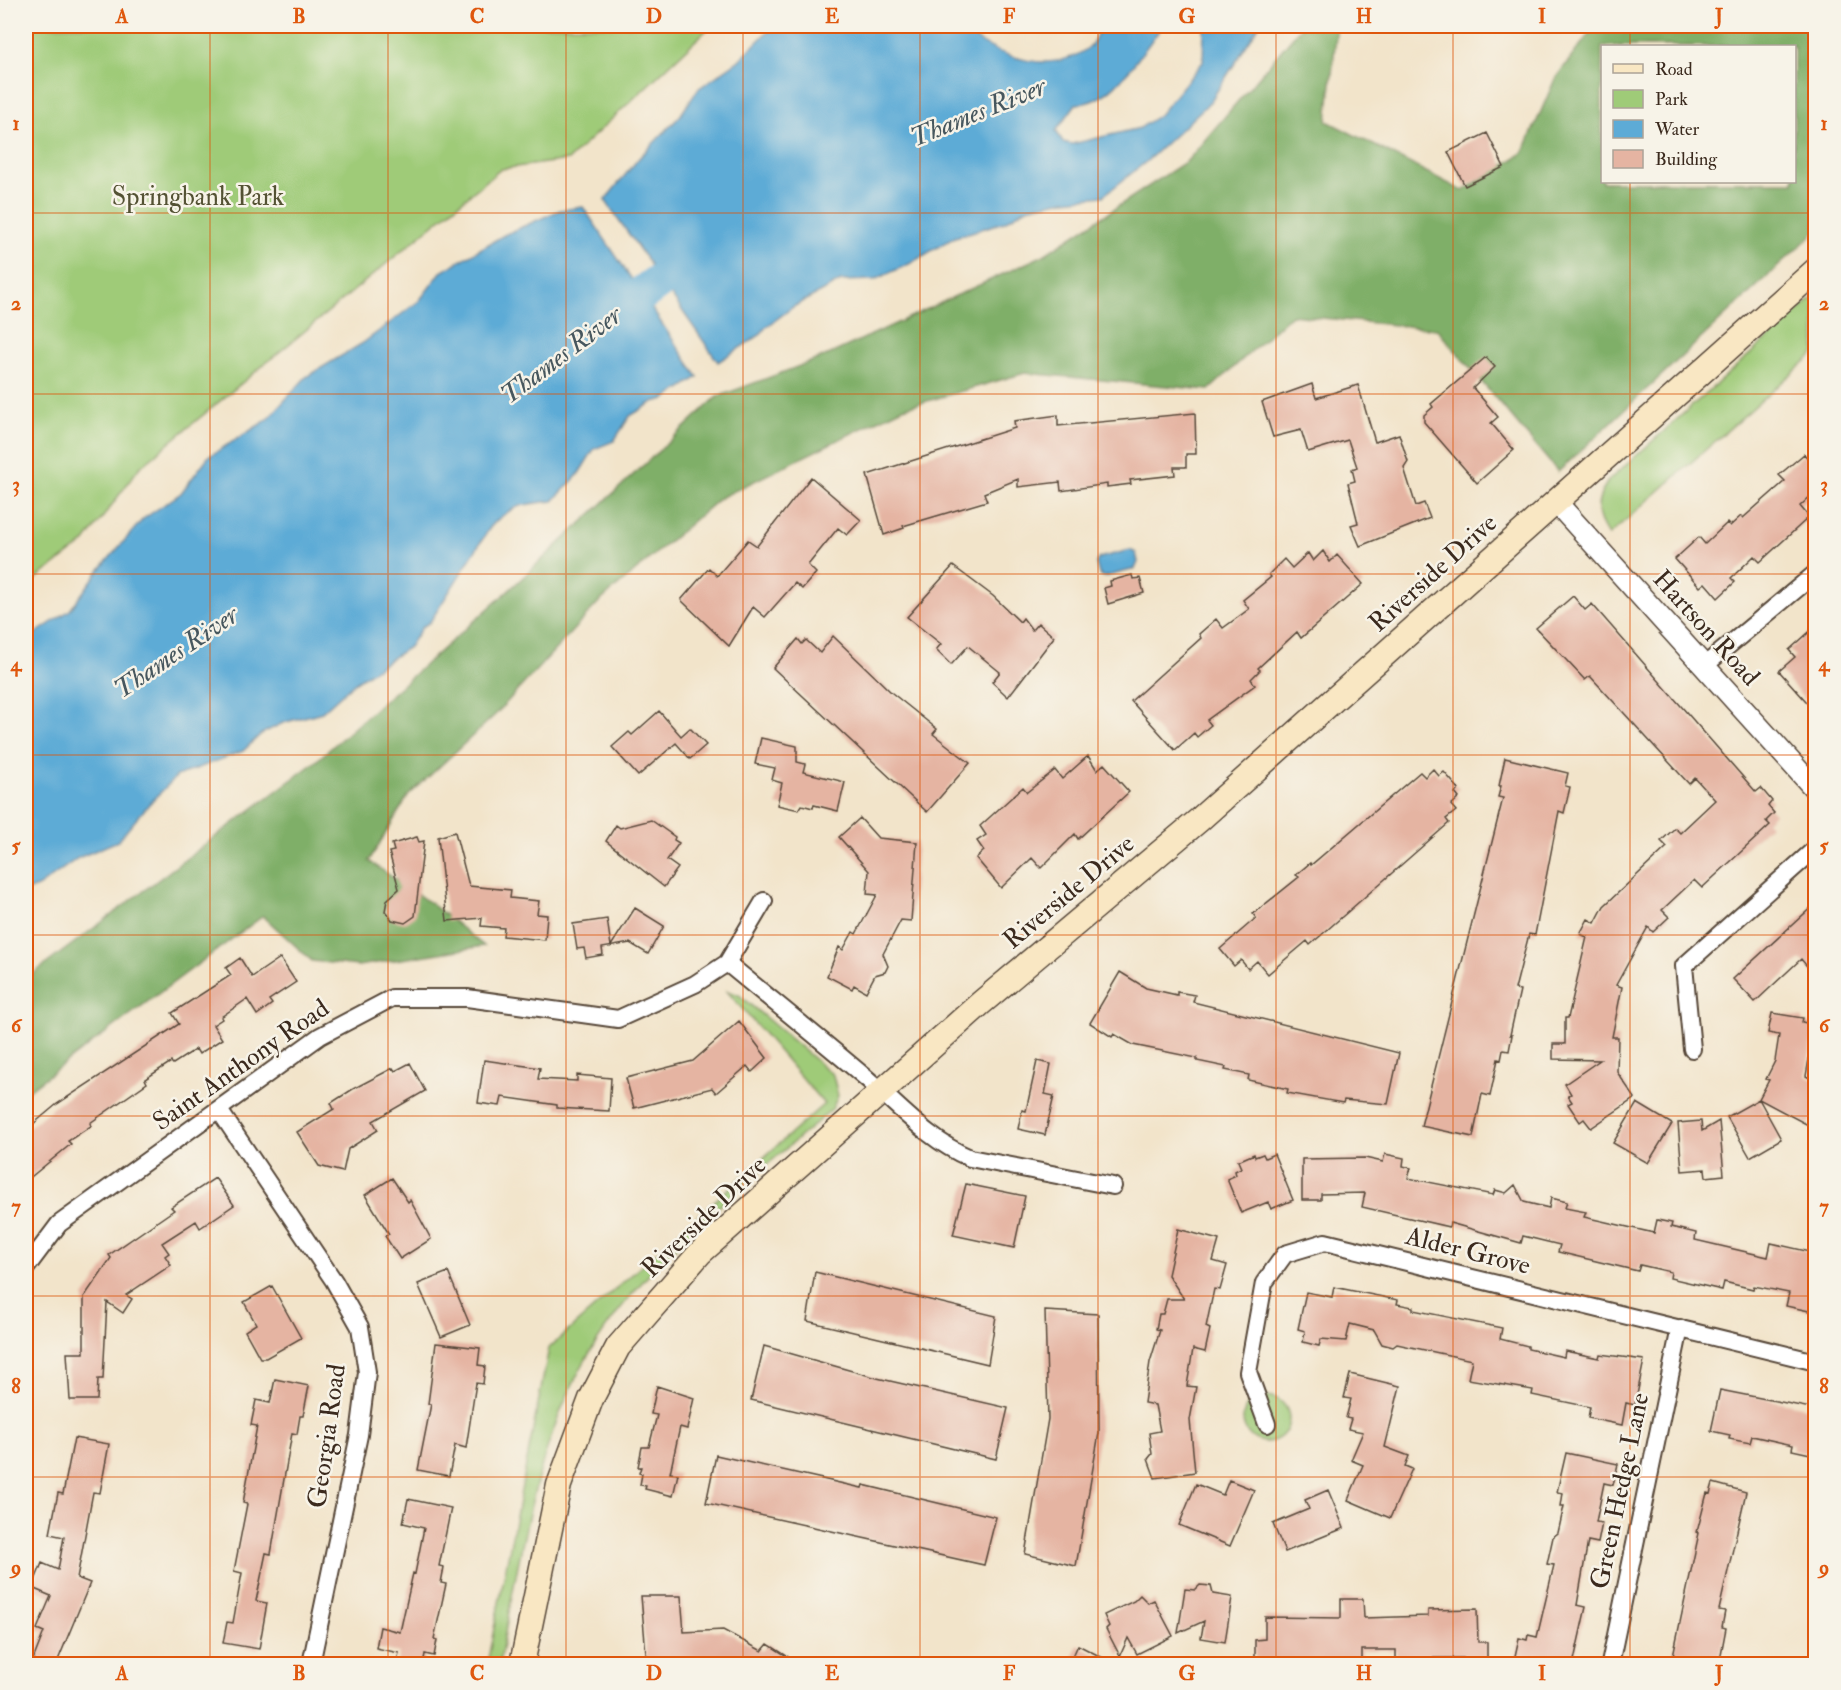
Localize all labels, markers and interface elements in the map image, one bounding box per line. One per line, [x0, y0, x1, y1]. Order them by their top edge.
text: A [115, 4, 129, 29]
text: B [292, 4, 306, 29]
text: C [470, 4, 484, 29]
text: D [646, 4, 662, 29]
text: E [825, 4, 840, 29]
text: F [1003, 4, 1016, 29]
text: G [1179, 4, 1196, 29]
text: H [1356, 4, 1372, 29]
text: I [1538, 4, 1546, 29]
text: J [1714, 4, 1723, 29]
legend [1601, 45, 1796, 183]
text: Road [1655, 58, 1693, 81]
water label: Thames River [905, 69, 1052, 154]
text: Park [1655, 88, 1688, 111]
text: 1 [12, 111, 20, 136]
text: 1 [1820, 111, 1828, 136]
text: Water [1654, 118, 1699, 141]
text: Building [1655, 148, 1718, 171]
park label: Springbank Park [112, 181, 285, 214]
text: 2 [11, 291, 21, 316]
text: 2 [1819, 291, 1829, 316]
water label: Thames River [494, 298, 630, 411]
text: 3 [12, 472, 20, 497]
text: 3 [1820, 472, 1828, 497]
street label: Riverside Drive [1362, 507, 1504, 639]
street label: Hartson Road [1646, 564, 1766, 693]
water label: Thames River [107, 597, 246, 706]
text: 4 [10, 652, 23, 677]
text: 4 [1818, 652, 1831, 677]
street label: Riverside Drive [997, 828, 1141, 956]
text: 5 [12, 833, 22, 858]
text: 5 [1820, 833, 1830, 858]
street label: Saint Anthony Road [147, 992, 336, 1138]
text: 6 [11, 1013, 23, 1038]
text: 6 [1819, 1013, 1831, 1038]
street label: Riverside Drive [635, 1149, 773, 1285]
text: 7 [11, 1194, 21, 1219]
text: 7 [1819, 1194, 1829, 1219]
street label: Alder Grove [1401, 1220, 1534, 1282]
street label: Georgia Road [301, 1362, 353, 1510]
text: 8 [11, 1374, 21, 1399]
text: 8 [1819, 1374, 1829, 1399]
street label: Green Hedge Lane [1584, 1390, 1656, 1592]
text: 9 [9, 1555, 21, 1580]
text: 9 [1817, 1555, 1829, 1580]
text: A [115, 1661, 129, 1686]
text: B [292, 1661, 306, 1686]
text: C [470, 1661, 484, 1686]
text: D [646, 1661, 662, 1686]
text: E [825, 1661, 840, 1686]
text: F [1003, 1661, 1016, 1686]
text: G [1179, 1661, 1196, 1686]
text: H [1356, 1661, 1372, 1686]
text: I [1538, 1661, 1546, 1686]
text: J [1714, 1661, 1723, 1686]

